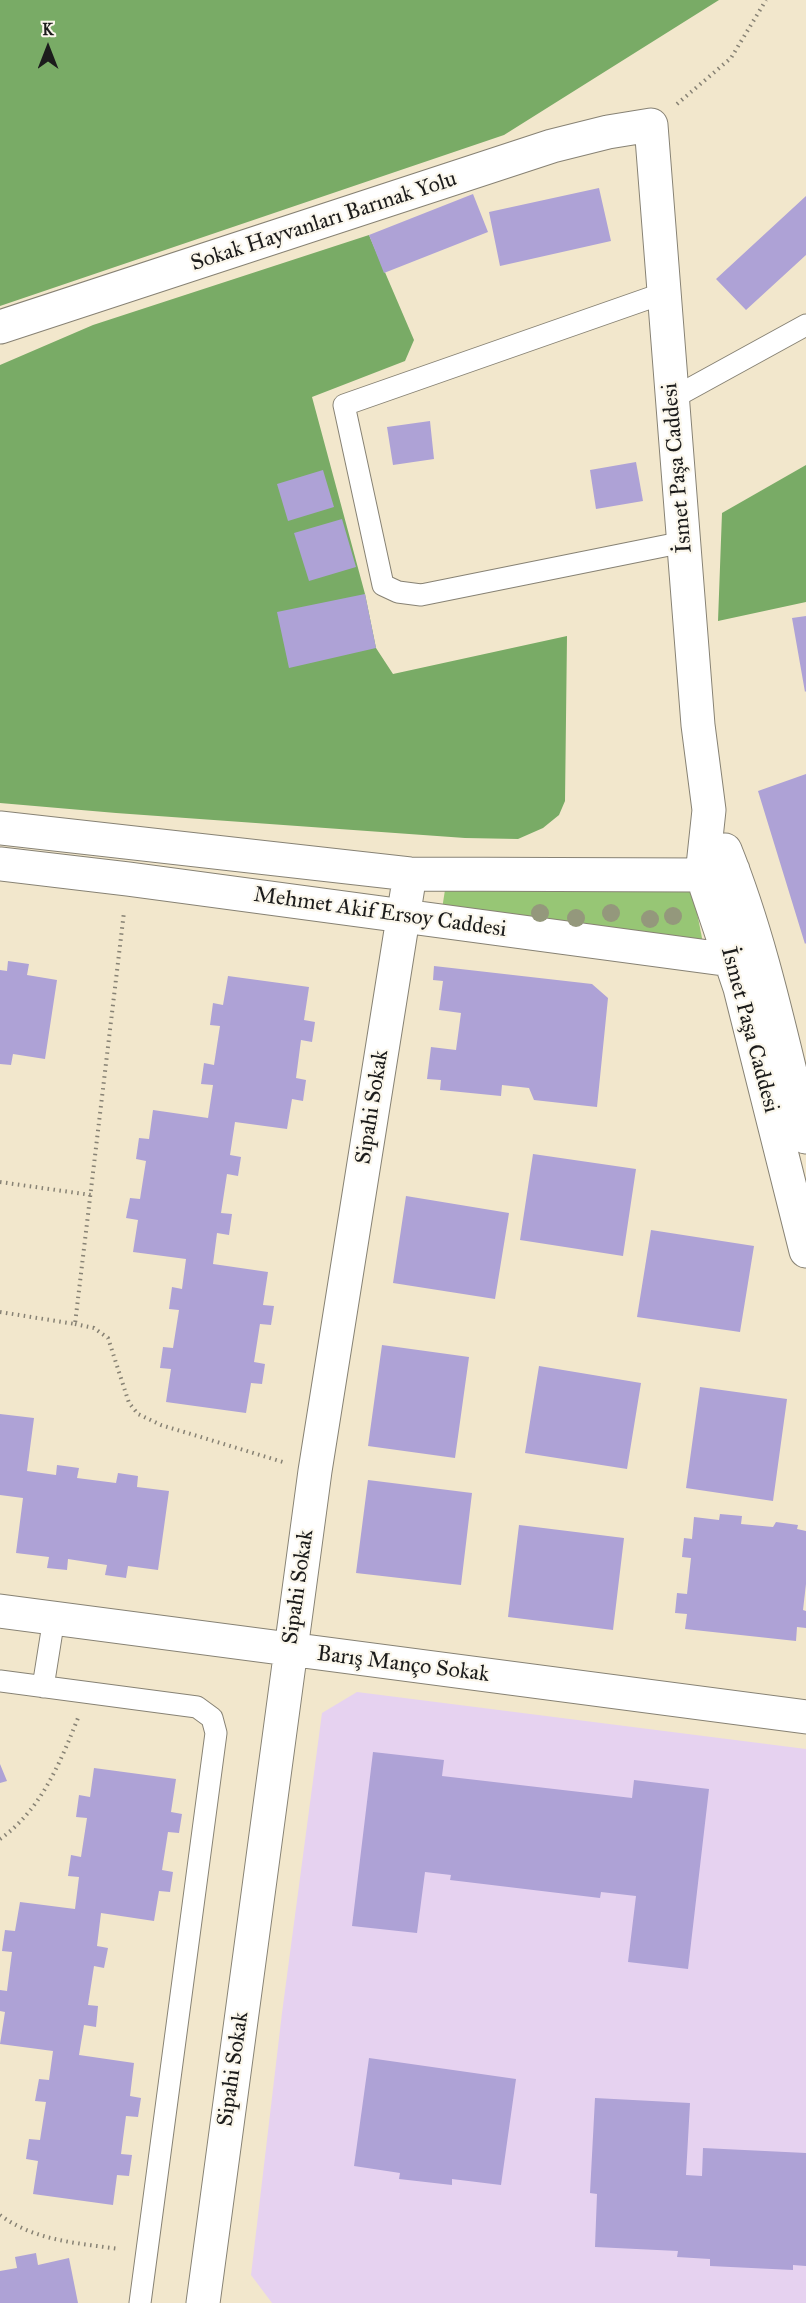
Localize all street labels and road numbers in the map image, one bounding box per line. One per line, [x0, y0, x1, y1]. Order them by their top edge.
street label: Sokak Hayvanları Barınak Yolu [188, 166, 460, 278]
street label: İsmet Paşa Caddesi [657, 382, 699, 554]
street label: Mehmet Akif Ersoy Caddesi [252, 882, 508, 944]
street label: İsmet Paşa Caddesi [714, 944, 784, 1116]
street label: Sipahi Sokak [351, 1048, 395, 1166]
street label: Sipahi Sokak [278, 1528, 320, 1646]
street label: Barış Manço Sokak [315, 1641, 491, 1689]
street label: Sipahi Sokak [213, 2010, 255, 2128]

